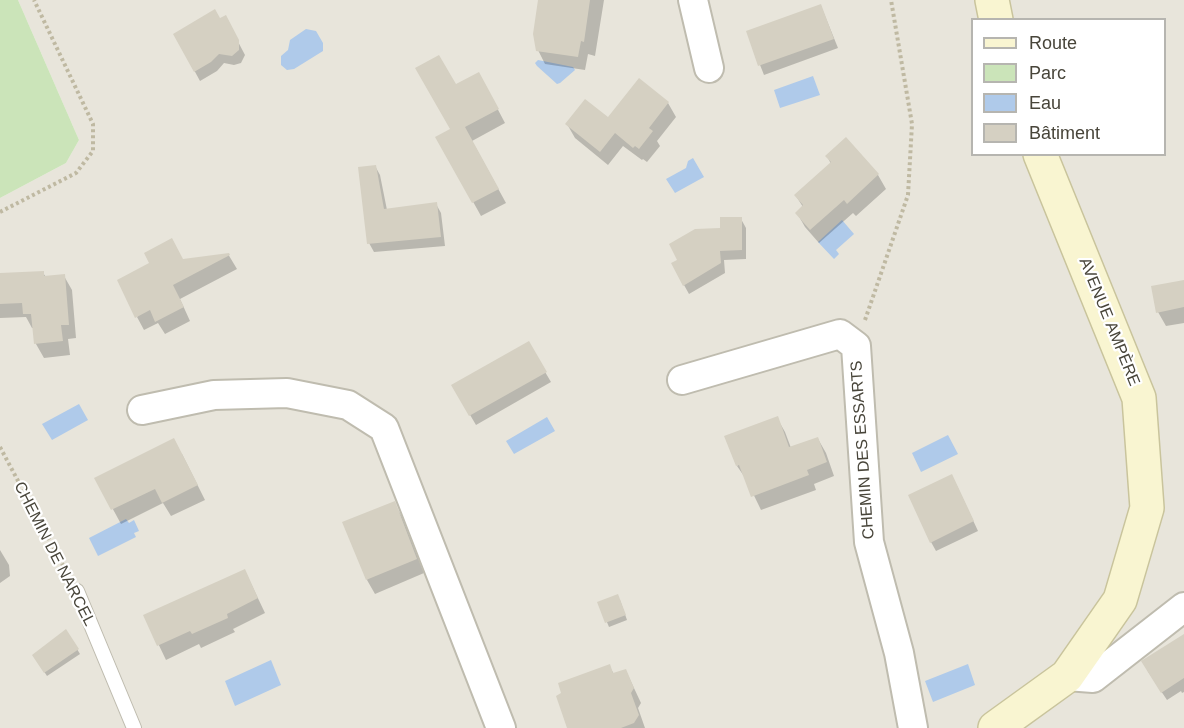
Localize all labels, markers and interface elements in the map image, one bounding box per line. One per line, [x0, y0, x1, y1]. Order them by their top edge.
legend [971, 18, 1166, 156]
text: Route [1029, 33, 1077, 53]
text: Parc [1029, 63, 1066, 83]
text: Eau [1029, 93, 1061, 113]
text: Bâtiment [1029, 123, 1100, 143]
street label: AVENUE AMPÈRE [1075, 255, 1143, 389]
street label: CHEMIN DES ESSARTS [847, 360, 879, 540]
street label: CHEMIN DE NARCEL [9, 479, 99, 629]

